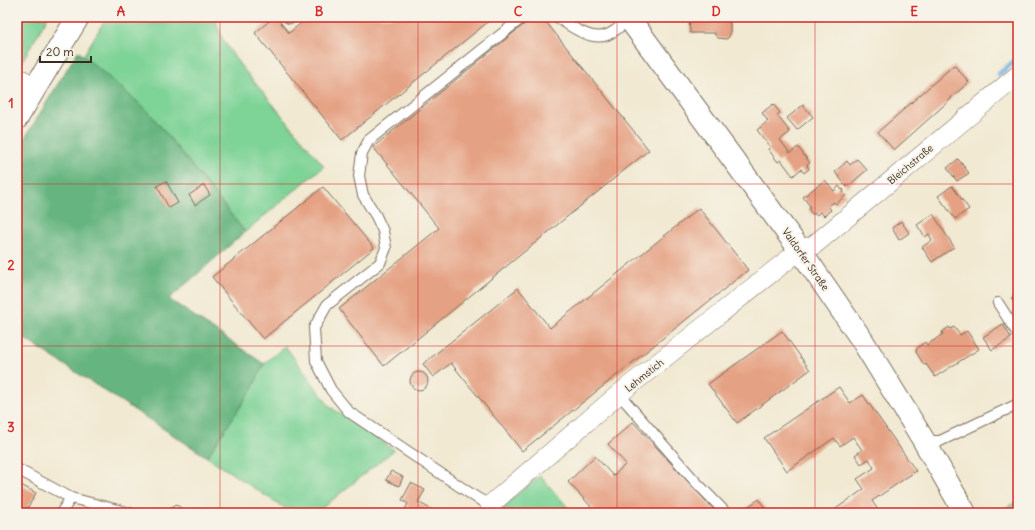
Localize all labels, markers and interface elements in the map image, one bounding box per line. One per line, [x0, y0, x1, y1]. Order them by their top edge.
text: A [117, 3, 126, 20]
text: B [315, 3, 324, 20]
text: C [514, 3, 523, 20]
text: D [711, 3, 721, 20]
text: E [910, 3, 918, 20]
scale bar [40, 38, 91, 64]
text: 20 m [46, 44, 74, 59]
text: 1 [8, 95, 14, 112]
street label: Bleichstraße [885, 141, 936, 187]
street label: Valdorfer Straße [779, 225, 832, 293]
text: 2 [7, 257, 15, 274]
street label: Lehmstich [622, 356, 666, 395]
text: 3 [7, 419, 15, 436]

